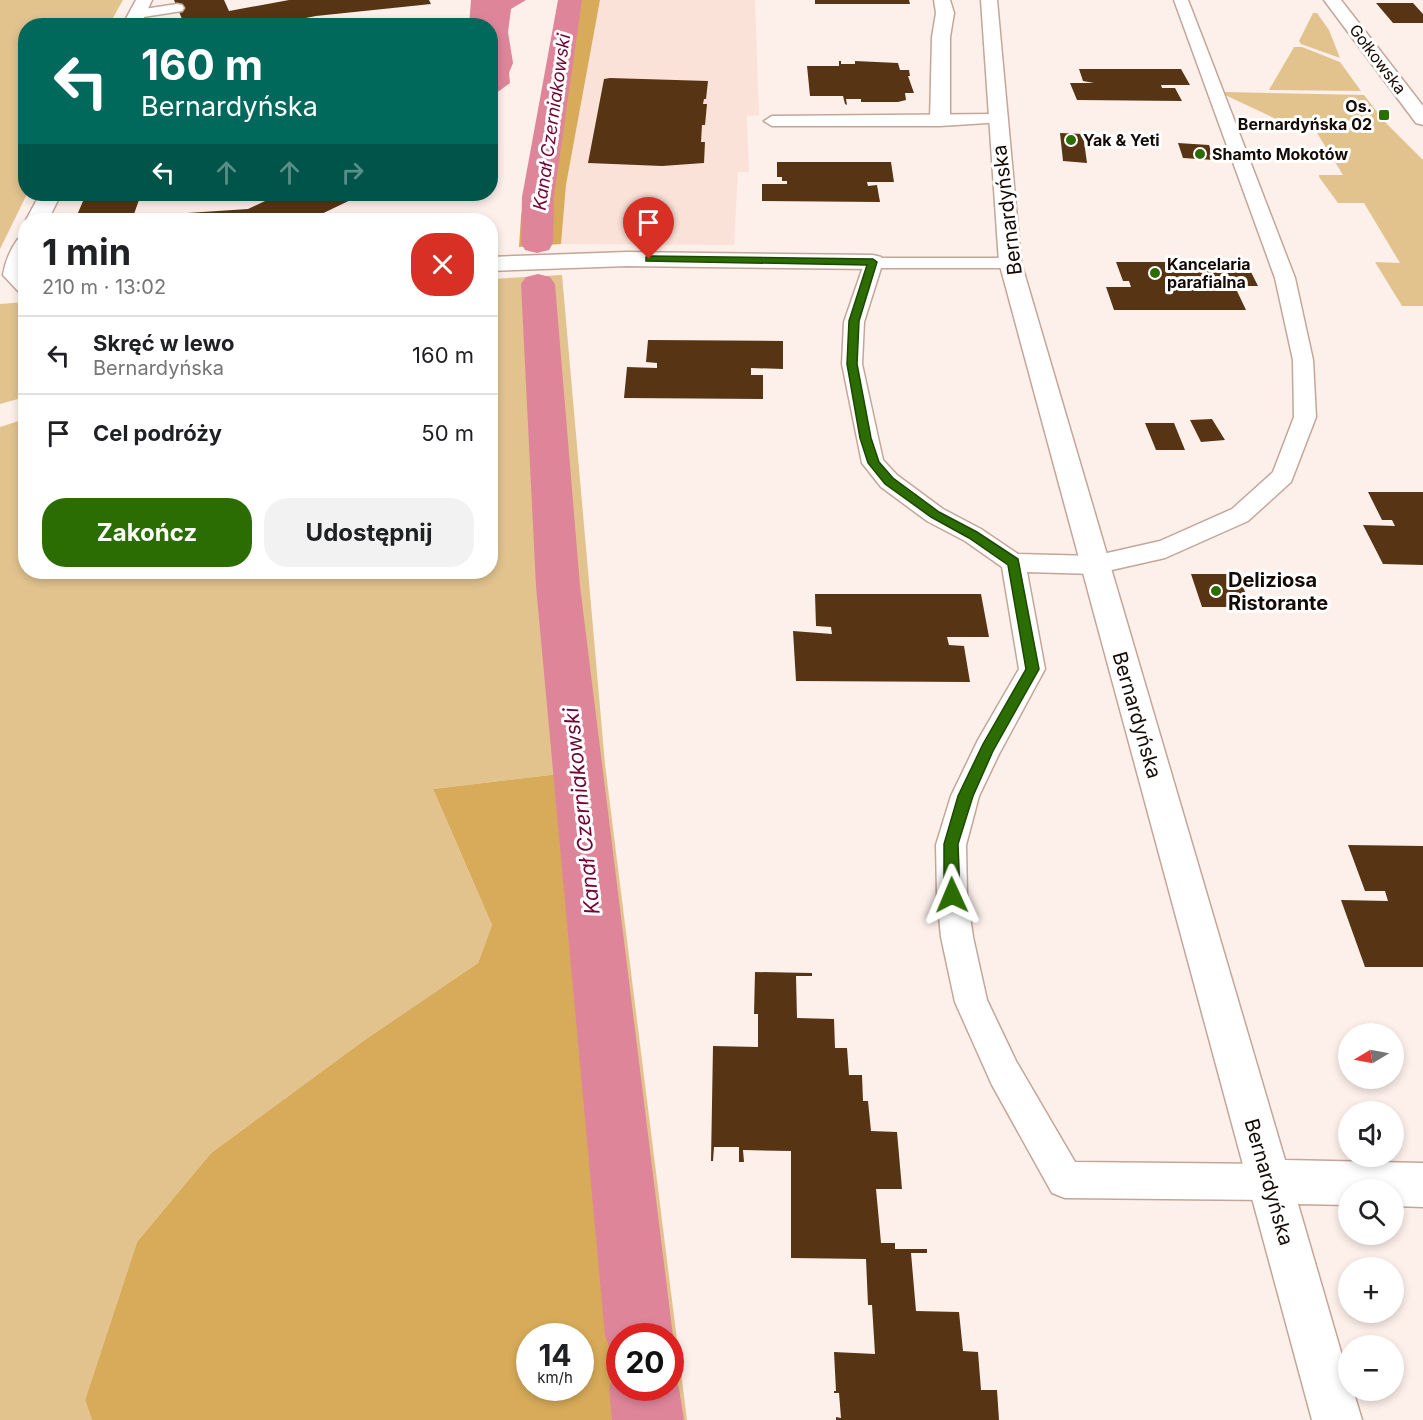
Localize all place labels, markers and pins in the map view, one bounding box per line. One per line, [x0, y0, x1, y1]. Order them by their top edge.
place label: Os. Bernardyńska 02 [1238, 96, 1372, 134]
marker: Os. Bernardyńska 02 [1377, 108, 1391, 122]
place label: Yak & Yeti [1083, 130, 1160, 150]
marker: Yak & Yeti [1064, 133, 1078, 147]
place label: Shamto Mokotów [1212, 144, 1348, 164]
marker: Shamto Mokotów [1193, 147, 1207, 161]
pin [623, 197, 674, 259]
place label: Kancelaria parafialna [1167, 254, 1251, 292]
marker: Kancelaria parafialna [1148, 266, 1162, 280]
place label: Deliziosa Ristorante [1228, 568, 1328, 615]
marker: Deliziosa Ristorante [1209, 584, 1223, 598]

